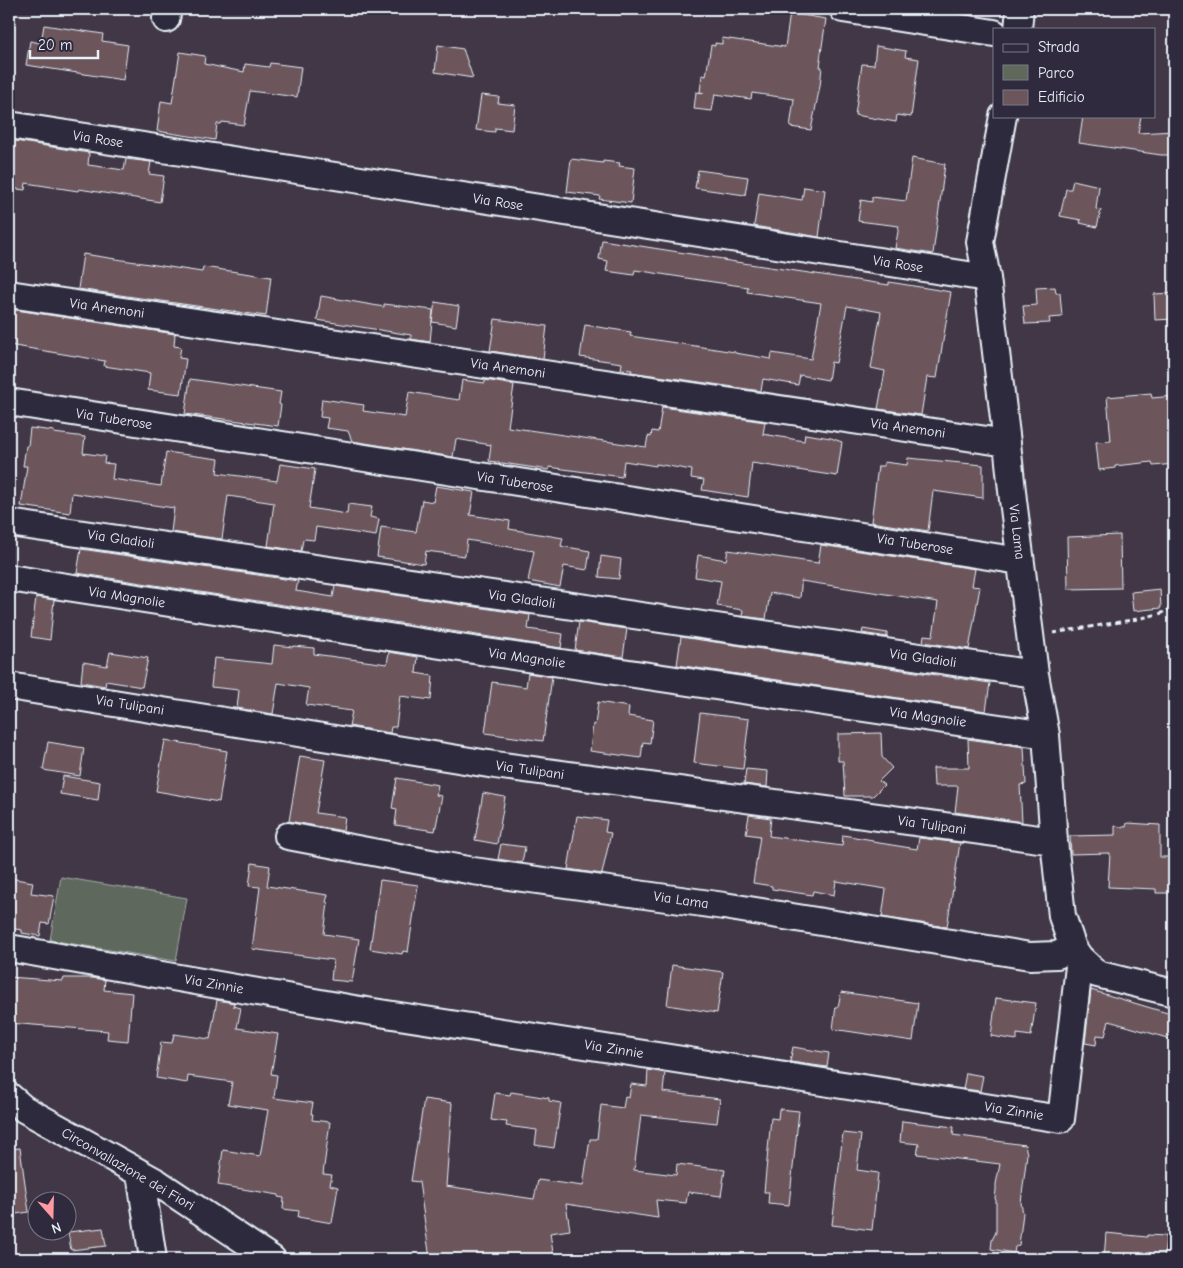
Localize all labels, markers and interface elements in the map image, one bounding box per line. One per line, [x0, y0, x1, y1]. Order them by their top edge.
scale bar [30, 28, 98, 60]
legend [993, 28, 1156, 118]
text: 20 m [38, 36, 72, 54]
text: Strada [1038, 38, 1080, 56]
text: Parco [1038, 64, 1074, 82]
text: Edificio [1038, 88, 1085, 106]
street label: Via Rose [72, 127, 124, 151]
street label: Via Rose [472, 190, 524, 214]
street label: Via Rose [872, 252, 924, 276]
street label: Via Anemoni [68, 294, 146, 322]
street label: Via Anemoni [469, 354, 547, 382]
street label: Via Tuberose [75, 405, 153, 433]
street label: Via Anemoni [869, 414, 947, 442]
street label: Via Tuberose [476, 468, 554, 496]
street label: Via Lama [1005, 503, 1029, 561]
street label: Via Gladioli [87, 526, 155, 552]
street label: Via Tuberose [876, 530, 954, 558]
street label: Via Magnolie [87, 583, 167, 611]
street label: Via Gladioli [488, 586, 556, 612]
street label: Via Magnolie [488, 644, 566, 672]
street label: Via Gladioli [889, 645, 957, 671]
street label: Via Tulipani [95, 691, 165, 719]
street label: Via Magnolie [889, 703, 967, 731]
street label: Via Tulipani [495, 757, 565, 783]
street label: Via Tulipani [897, 812, 967, 838]
street label: Via Lama [652, 888, 710, 912]
street label: Via Zinnie [183, 970, 245, 998]
street label: Via Zinnie [583, 1036, 645, 1062]
street label: Via Zinnie [983, 1098, 1045, 1124]
street label: Circonvallazione dei Fiori [58, 1124, 198, 1214]
north arrow [28, 1190, 78, 1240]
text: N [49, 1218, 63, 1237]

